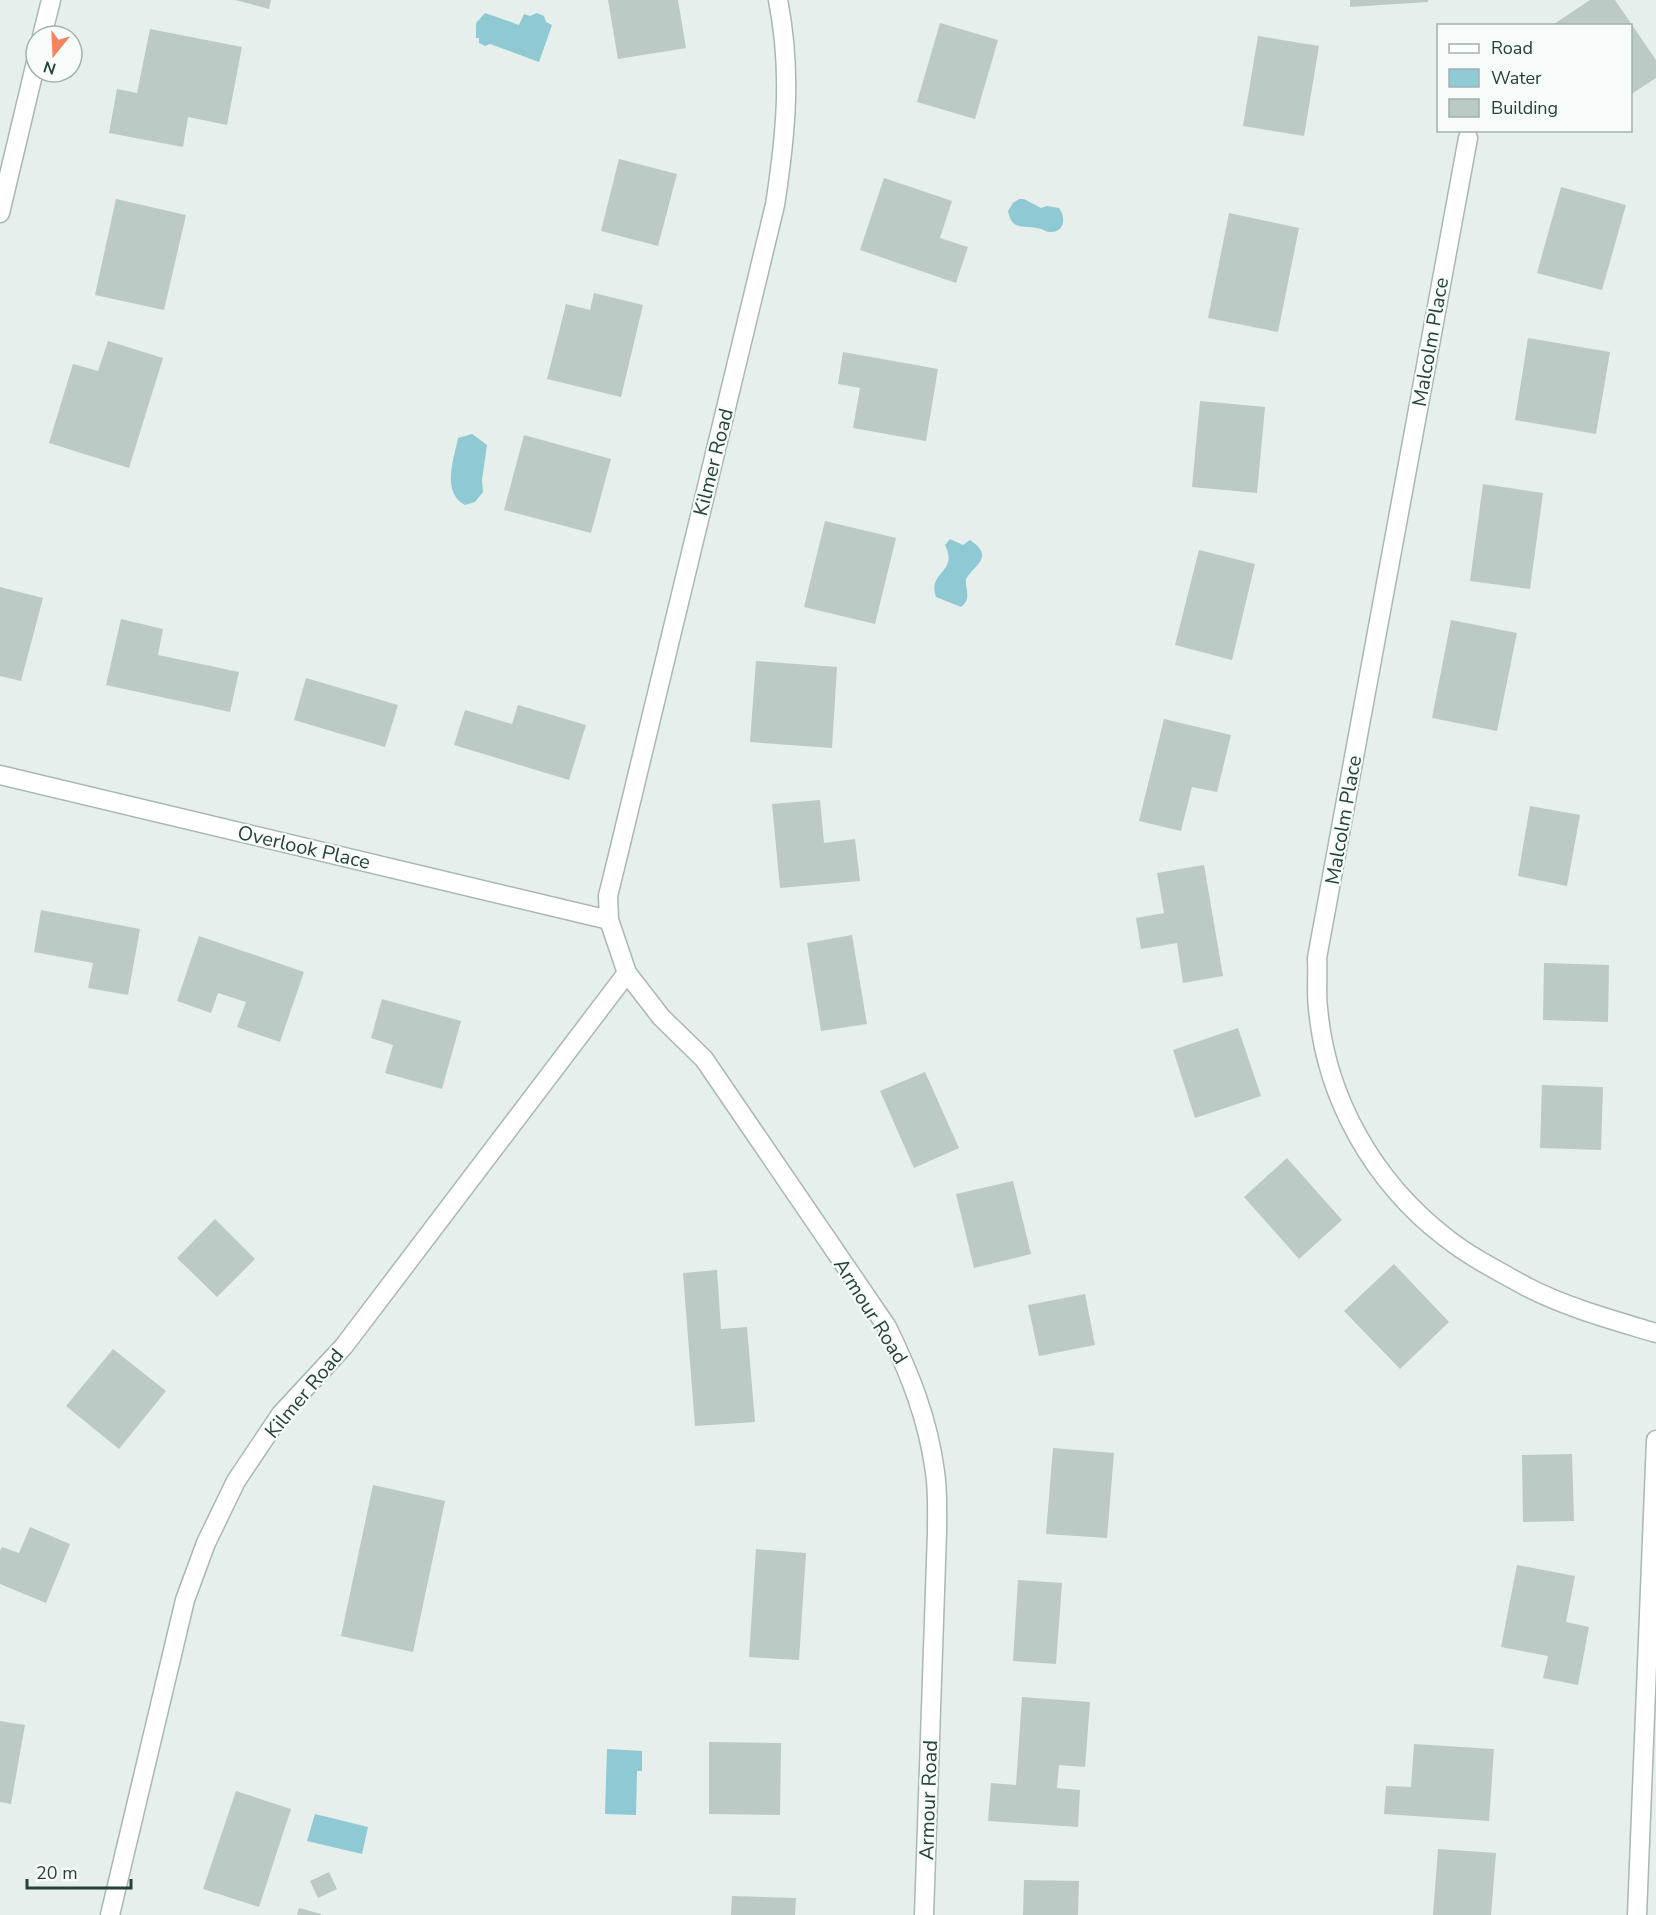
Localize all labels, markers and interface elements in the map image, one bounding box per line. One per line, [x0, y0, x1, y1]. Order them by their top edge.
north arrow [24, 24, 84, 84]
legend [1437, 24, 1632, 132]
text: Road [1491, 36, 1533, 60]
text: N [41, 55, 59, 80]
text: Water [1491, 66, 1542, 90]
text: Building [1491, 96, 1558, 120]
street label: Malcolm Place [1406, 275, 1455, 409]
street label: Kilmer Road [687, 406, 740, 519]
street label: Malcolm Place [1319, 753, 1368, 887]
street label: Overlook Place [235, 819, 373, 876]
street label: Armour Road [827, 1253, 914, 1369]
street label: Kilmer Road [259, 1343, 350, 1444]
street label: Armour Road [913, 1740, 944, 1860]
scale bar [27, 1852, 130, 1890]
text: 20 m [36, 1861, 78, 1885]

